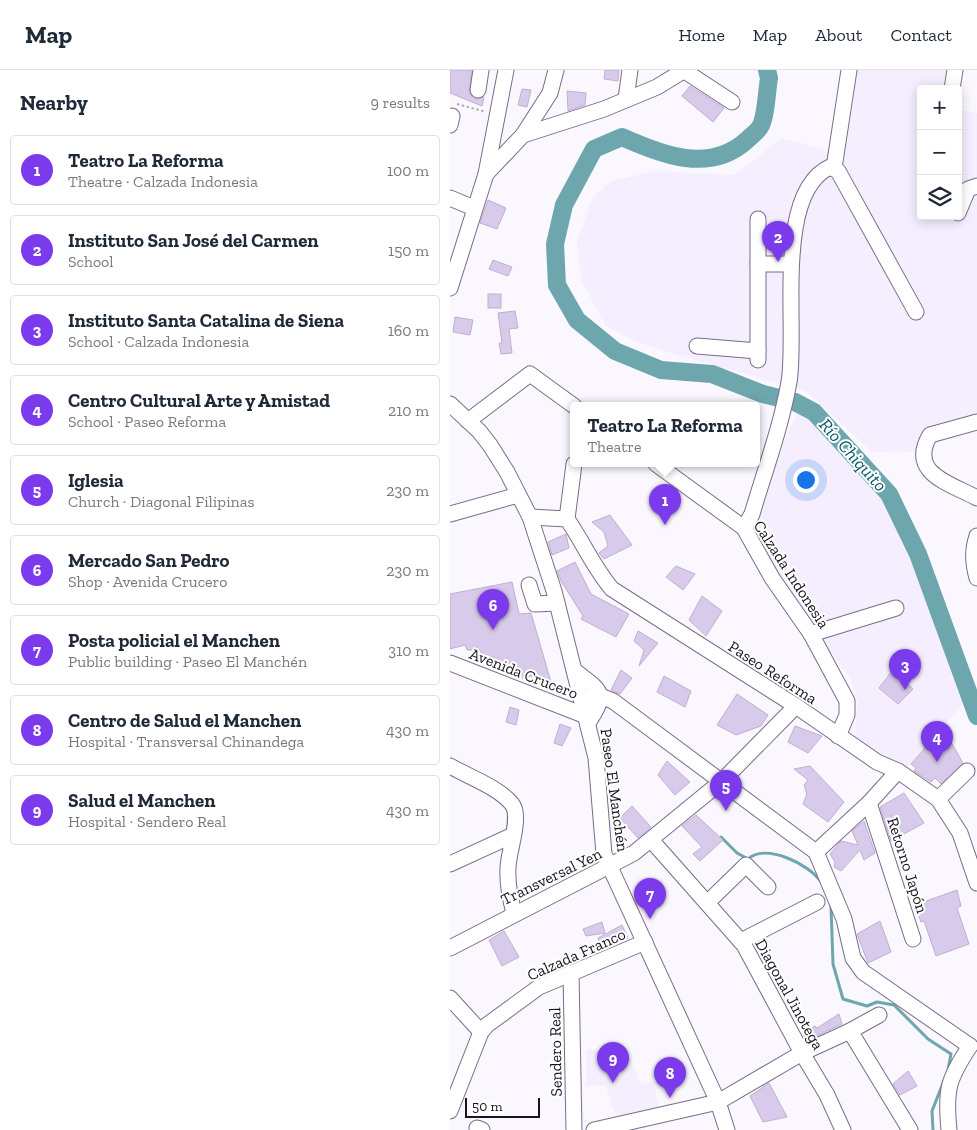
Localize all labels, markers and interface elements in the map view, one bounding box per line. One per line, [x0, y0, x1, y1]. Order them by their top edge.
text: Map [25, 20, 72, 49]
text: Home [678, 24, 725, 46]
text: Map [753, 24, 787, 46]
text: About [815, 24, 862, 46]
text: Contact [890, 24, 952, 46]
map controls [917, 85, 962, 220]
button: + [917, 85, 962, 130]
text: Nearby [20, 90, 88, 115]
text: 9 results [370, 93, 430, 112]
button: − [917, 130, 962, 175]
text: Teatro La Reforma [68, 149, 224, 172]
text: 1 [34, 161, 40, 180]
text: 100 m [387, 161, 429, 180]
text: Theatre · Calzada Indonesia [68, 172, 258, 191]
button: layers [917, 175, 962, 220]
pin: 2 [762, 221, 794, 262]
text: Instituto San José del Carmen [68, 229, 319, 252]
text: 2 [33, 241, 41, 260]
text: 150 m [388, 241, 429, 260]
text: School [68, 252, 114, 271]
text: Instituto Santa Catalina de Siena [68, 309, 344, 332]
text: 3 [33, 321, 41, 340]
text: 160 m [388, 321, 429, 340]
text: School · Calzada Indonesia [68, 332, 249, 351]
text: Centro Cultural Arte y Amistad [68, 389, 330, 412]
text: 4 [32, 401, 42, 420]
text: 210 m [388, 401, 429, 420]
popup [570, 402, 760, 467]
text: School · Paseo Reforma [68, 412, 226, 431]
text: Teatro La Reforma [587, 414, 743, 437]
water label: Río Chiquito [814, 414, 892, 496]
text: Theatre [587, 437, 641, 456]
your location [793, 467, 819, 493]
text: Iglesia [68, 469, 124, 492]
text: 5 [33, 481, 41, 500]
text: 230 m [386, 481, 429, 500]
pin: 1 [649, 484, 681, 525]
text: Church · Diagonal Filipinas [68, 492, 255, 511]
street label: Calzada Indonesia [750, 517, 834, 632]
text: Mercado San Pedro [68, 549, 230, 572]
text: 6 [33, 561, 41, 580]
text: 230 m [386, 561, 429, 580]
text: Shop · Avenida Crucero [68, 572, 227, 591]
pin: 6 [477, 589, 509, 630]
text: Posta policial el Manchen [68, 629, 280, 652]
street label: Paseo Reforma [725, 637, 821, 708]
text: 7 [33, 641, 41, 660]
text: 310 m [388, 641, 429, 660]
street label: Avenida Crucero [467, 644, 581, 703]
pin: 3 [889, 649, 921, 690]
text: Public building · Paseo El Manchén [68, 652, 307, 671]
text: Centro de Salud el Manchen [68, 709, 301, 732]
text: 8 [33, 721, 41, 740]
text: 430 m [386, 721, 429, 740]
pin: 4 [921, 721, 953, 762]
street label: Paseo El Manchén [596, 727, 633, 854]
text: Hospital · Transversal Chinandega [68, 732, 304, 751]
pin: 5 [710, 770, 742, 811]
text: Salud el Manchen [68, 789, 216, 812]
text: 9 [33, 801, 41, 820]
text: 430 m [386, 801, 429, 820]
text: Hospital · Sendero Real [68, 812, 226, 831]
street label: Retorno Japón [883, 815, 932, 916]
street label: Transversal Yen [498, 843, 605, 909]
pin: 7 [634, 878, 666, 919]
street label: Calzada Franco [524, 924, 628, 985]
street label: Diagonal Jinotega [751, 936, 828, 1053]
street label: Sendero Real [545, 1007, 566, 1097]
pin: 9 [597, 1042, 629, 1083]
pin: 8 [654, 1057, 686, 1098]
scale bar [465, 1095, 540, 1118]
text: 50 m [472, 1098, 503, 1115]

